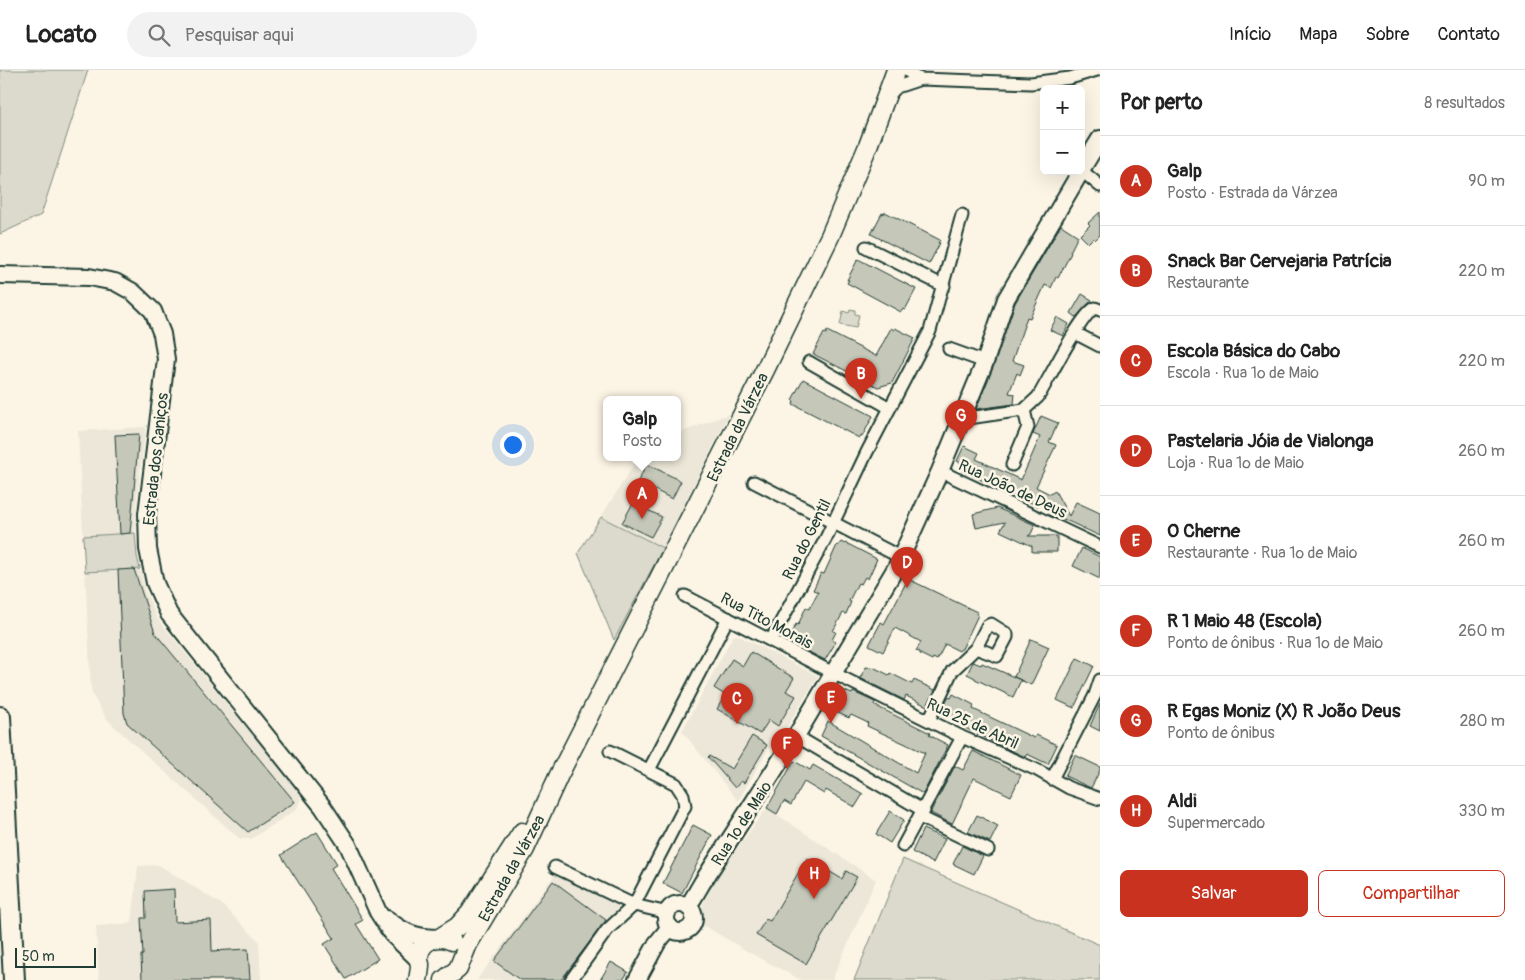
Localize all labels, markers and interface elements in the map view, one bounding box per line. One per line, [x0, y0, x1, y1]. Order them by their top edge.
search box [127, 12, 477, 57]
text: Locato [25, 20, 97, 49]
icon: search [145, 21, 173, 49]
text: Pesquisar aqui [185, 23, 294, 47]
text: Início [1229, 23, 1271, 46]
text: Mapa [1299, 23, 1337, 46]
text: Sobre [1365, 23, 1409, 46]
text: Contato [1437, 23, 1500, 46]
map controls [1040, 85, 1085, 175]
button: + [1040, 85, 1085, 130]
text: Por perto [1120, 89, 1202, 116]
text: 8 resultados [1424, 93, 1505, 113]
button: − [1040, 130, 1085, 175]
text: Galp [1167, 159, 1202, 183]
text: A [1131, 171, 1141, 191]
text: 90 m [1468, 171, 1505, 191]
text: Posto · Estrada da Várzea [1167, 183, 1338, 203]
text: Snack Bar Cervejaria Patrícia [1167, 249, 1392, 273]
text: B [1131, 261, 1141, 281]
text: 220 m [1459, 261, 1505, 281]
text: Restaurante [1167, 273, 1249, 293]
text: Escola Básica do Cabo [1167, 339, 1340, 363]
text: C [1131, 351, 1141, 371]
text: 220 m [1459, 351, 1505, 371]
pin: B [845, 358, 877, 399]
text: Escola · Rua 1º de Maio [1167, 363, 1319, 383]
street label: Estrada da Várzea [703, 370, 773, 485]
street label: Estrada dos Caniços [139, 392, 173, 526]
popup [603, 396, 681, 461]
pin: G [945, 400, 977, 441]
text: Galp [622, 407, 657, 431]
text: Pastelaria Jóia de Vialonga [1167, 429, 1374, 453]
text: Posto [622, 431, 662, 451]
your location [500, 432, 526, 458]
text: D [1131, 441, 1141, 461]
text: 260 m [1458, 441, 1505, 461]
text: Loja · Rua 1º de Maio [1167, 453, 1304, 473]
street label: Rua João de Deus [955, 455, 1070, 523]
pin: A [626, 478, 658, 519]
street label: Rua do Gentil [778, 496, 836, 583]
text: O Cherne [1167, 519, 1240, 543]
text: E [1132, 531, 1140, 551]
text: 260 m [1458, 531, 1505, 551]
text: Restaurante · Rua 1º de Maio [1167, 543, 1357, 563]
pin: D [891, 547, 923, 588]
street label: Rua Tito Morais [717, 588, 816, 654]
text: R 1 Maio 48 (Escola) [1167, 609, 1323, 633]
text: F [1131, 621, 1141, 641]
text: 260 m [1458, 621, 1505, 641]
text: Ponto de ônibus · Rua 1º de Maio [1167, 633, 1383, 653]
pin: E [815, 682, 847, 723]
pin: C [721, 683, 753, 724]
street label: Rua 25 de Abril [923, 694, 1022, 754]
text: R Egas Moniz (X) R João Deus [1167, 699, 1400, 723]
text: G [1131, 711, 1141, 731]
text: 280 m [1459, 711, 1505, 731]
text: Ponto de ônibus [1167, 723, 1275, 743]
pin: F [771, 728, 803, 769]
street label: Rua 1º de Maio [707, 777, 777, 869]
text: Aldi [1167, 789, 1197, 813]
text: H [1131, 801, 1141, 821]
text: 330 m [1459, 801, 1505, 821]
street label: Estrada da Várzea [474, 812, 549, 925]
text: Supermercado [1167, 813, 1265, 833]
pin: H [798, 858, 830, 899]
button: Salvar [1120, 870, 1308, 917]
button: Compartilhar [1318, 870, 1505, 917]
scale bar [15, 945, 96, 968]
text: 50 m [22, 948, 55, 965]

